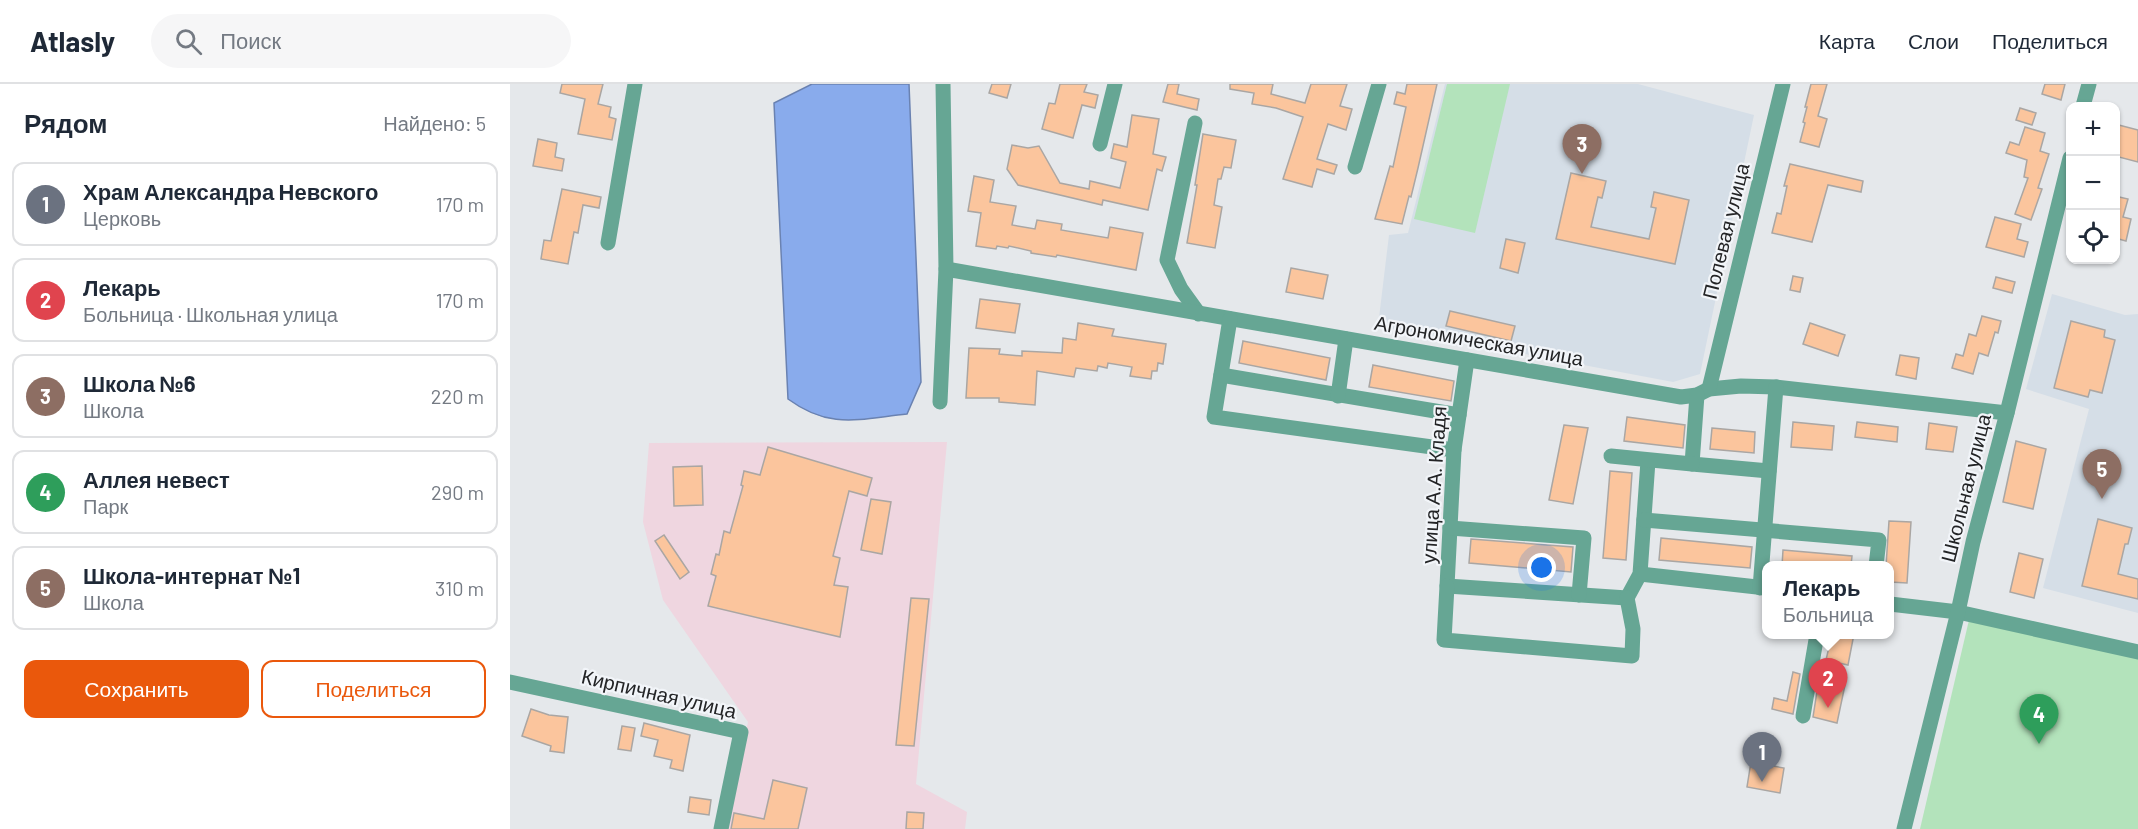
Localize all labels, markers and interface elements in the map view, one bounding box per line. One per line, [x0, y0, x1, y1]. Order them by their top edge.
search box [151, 14, 571, 68]
text: Atlasly [30, 24, 115, 58]
icon: search [172, 25, 205, 58]
text: Поиск [220, 27, 281, 53]
text: Карта [1819, 28, 1875, 53]
text: Слои [1908, 28, 1959, 53]
text: Поделиться [1992, 28, 2108, 53]
map controls [2066, 102, 2120, 264]
button: + [2066, 102, 2120, 156]
text: Рядом [24, 107, 107, 138]
text: Найдено: 5 [383, 111, 486, 135]
pin: 3 [1562, 124, 1602, 174]
button: − [2066, 156, 2120, 210]
street label: Полевая улица [1697, 159, 1754, 301]
text: Храм Александра Невского [83, 178, 378, 204]
text: 1 [42, 192, 49, 216]
text: 170 m [436, 192, 484, 216]
text: Церковь [83, 206, 161, 230]
button: locate [2066, 210, 2120, 264]
text: Лекарь [83, 274, 161, 300]
text: 2 [40, 288, 51, 312]
text: 170 m [436, 288, 484, 312]
text: Больница · Школьная улица [83, 302, 338, 326]
street label: Агрономическая улица [1373, 310, 1586, 370]
text: Школа №6 [83, 370, 196, 396]
text: 3 [40, 384, 51, 408]
text: 220 m [431, 384, 484, 408]
text: Школа [83, 398, 144, 422]
street label: улица А.А. Кладя [1416, 405, 1450, 564]
street label: Школьная улица [1935, 410, 1995, 564]
pin: 5 [2082, 450, 2122, 499]
text: Аллея невест [83, 466, 230, 492]
text: 4 [39, 480, 52, 504]
text: 290 m [431, 480, 484, 504]
text: Парк [83, 494, 128, 518]
your location [1527, 553, 1556, 582]
popup [1762, 561, 1894, 639]
text: Школа-интернат №1 [83, 562, 300, 588]
text: Лекарь [1783, 574, 1861, 600]
text: 5 [40, 576, 51, 600]
text: 310 m [435, 576, 484, 600]
text: Школа [83, 590, 144, 614]
text: Больница [1783, 602, 1873, 626]
pin: 2 [1808, 658, 1848, 708]
button: Сохранить [24, 660, 249, 718]
button: Поделиться [261, 660, 486, 718]
street label: Кирпичная улица [579, 664, 740, 723]
pin: 4 [2020, 694, 2059, 744]
pin: 1 [1742, 732, 1782, 782]

